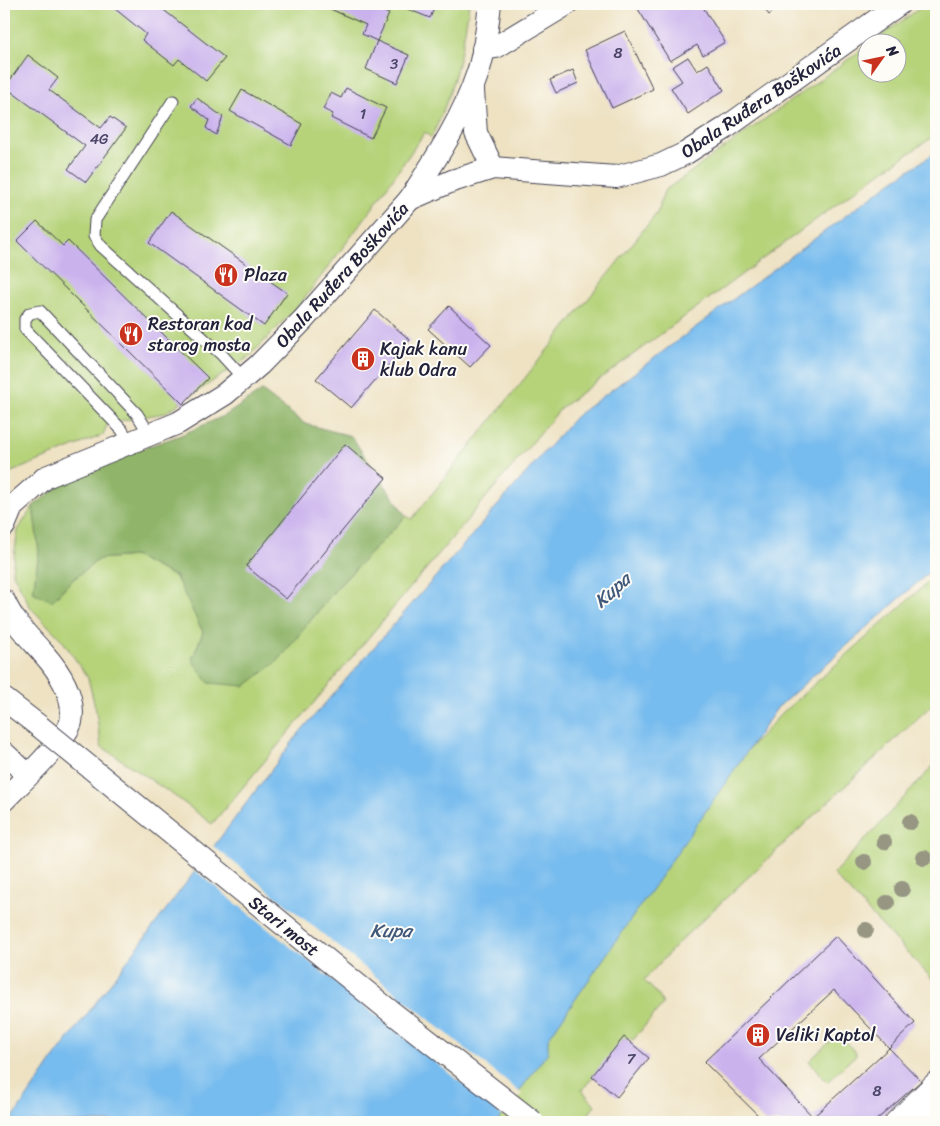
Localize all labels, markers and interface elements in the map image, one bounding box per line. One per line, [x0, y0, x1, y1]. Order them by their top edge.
north arrow [858, 32, 908, 82]
street label: Obala Ruđera Boškovića [674, 35, 848, 167]
text: N [879, 39, 906, 62]
house number: 8 [613, 40, 623, 66]
house number: 3 [390, 51, 398, 77]
house number: 1 [360, 101, 366, 127]
house number: 4G [90, 126, 109, 152]
street label: Obala Ruđera Boškovića [267, 194, 417, 356]
place label: Plaza [244, 259, 288, 291]
restaurant icon: Plaza [213, 262, 239, 288]
place label: Restoran kod starog mosta [147, 308, 254, 361]
restaurant icon: Restoran kod starog mosta [118, 321, 144, 347]
place label: Kajak kanu klub Odra [380, 333, 467, 386]
building icon: Kajak kanu klub Odra [350, 346, 376, 372]
water label: Kupa [586, 562, 640, 616]
street label: Stari most [241, 887, 327, 965]
water label: Kupa [370, 914, 414, 947]
place label: Veliki Kaptol [776, 1019, 876, 1051]
building icon: Veliki Kaptol [745, 1022, 771, 1048]
house number: 7 [627, 1046, 637, 1072]
house number: 8 [872, 1078, 882, 1104]

